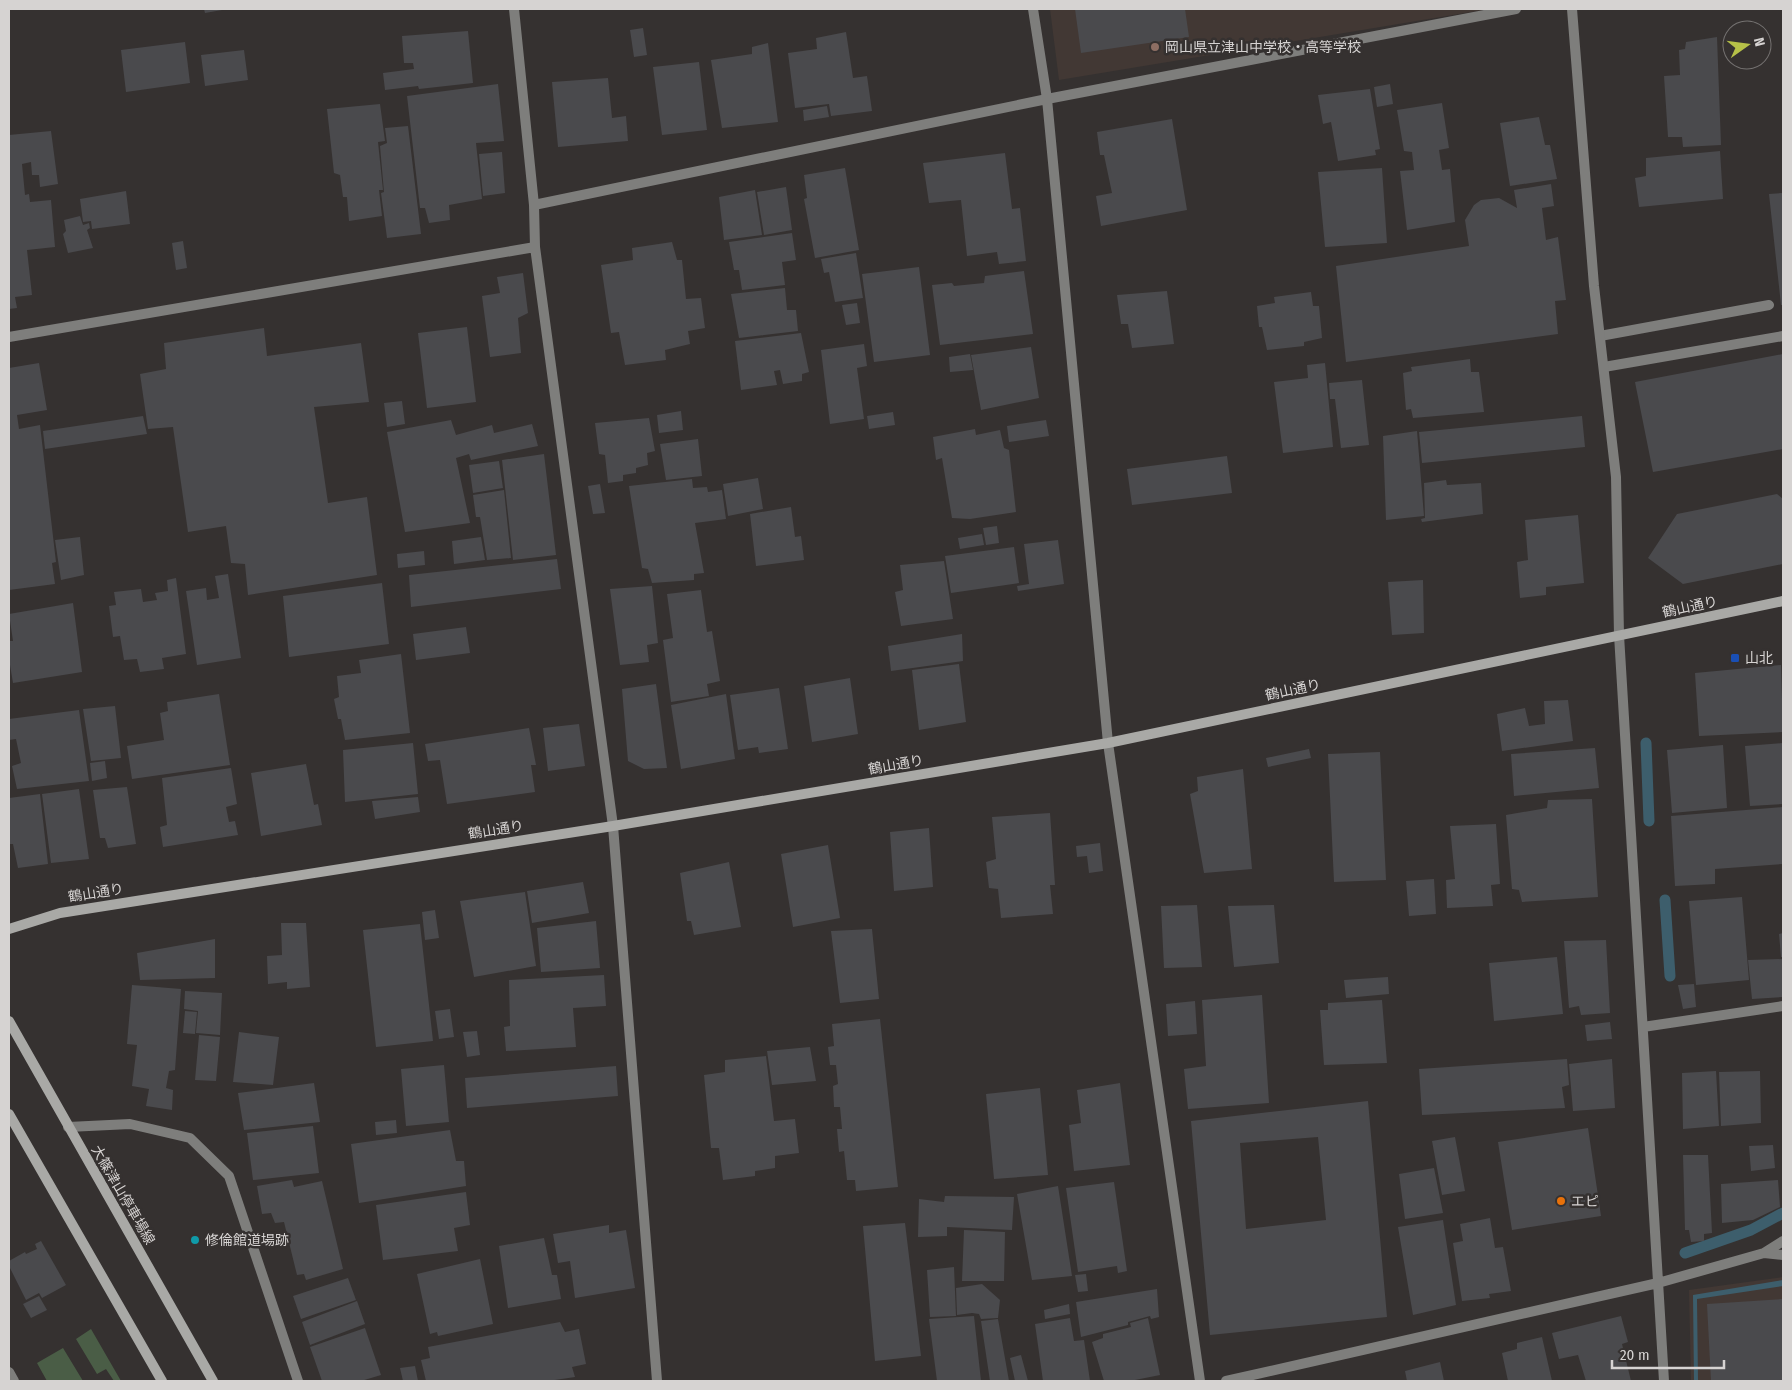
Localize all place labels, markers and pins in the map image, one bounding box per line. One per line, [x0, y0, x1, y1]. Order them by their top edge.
place label: 岡山県立津山中学校・高等学校 [1165, 39, 1361, 56]
marker: 岡山県立津山中学校・高等学校 [1149, 41, 1161, 53]
place label: 山北 [1745, 650, 1773, 667]
marker: 山北 [1729, 652, 1741, 664]
place label: エピ [1571, 1193, 1599, 1210]
marker: エピ [1555, 1195, 1567, 1207]
place label: 修倫館道場跡 [205, 1232, 289, 1249]
marker: 修倫館道場跡 [189, 1234, 201, 1246]

